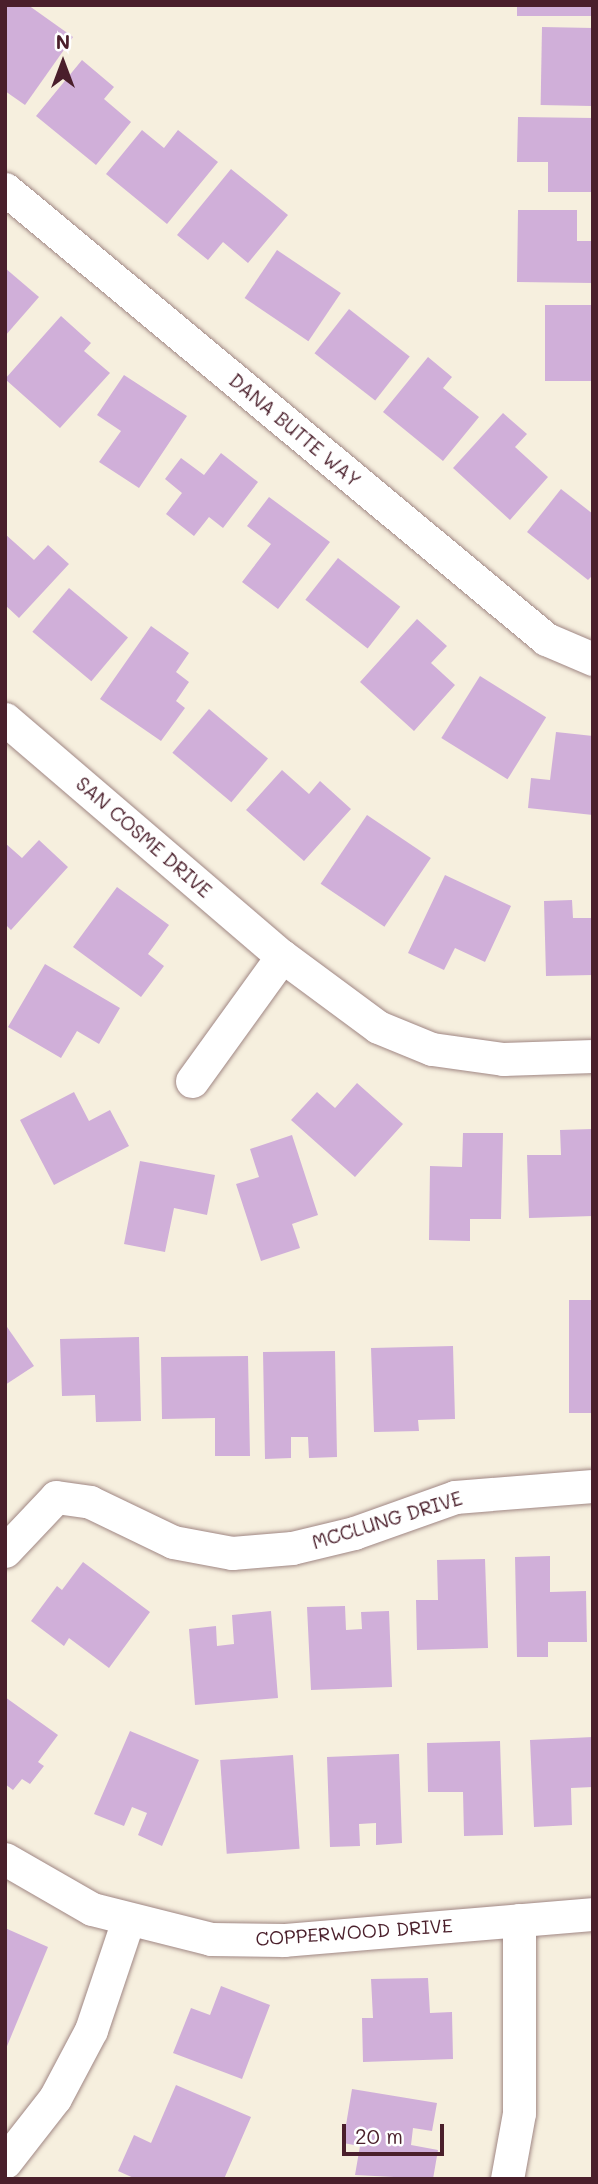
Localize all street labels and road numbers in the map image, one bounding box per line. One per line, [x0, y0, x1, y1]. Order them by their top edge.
street label: DANA BUTTE WAY [225, 368, 365, 492]
street label: SAN COSME DRIVE [72, 772, 216, 902]
street label: MCCLUNG DRIVE [309, 1486, 465, 1554]
street label: COPPERWOOD DRIVE [255, 1914, 453, 1950]

